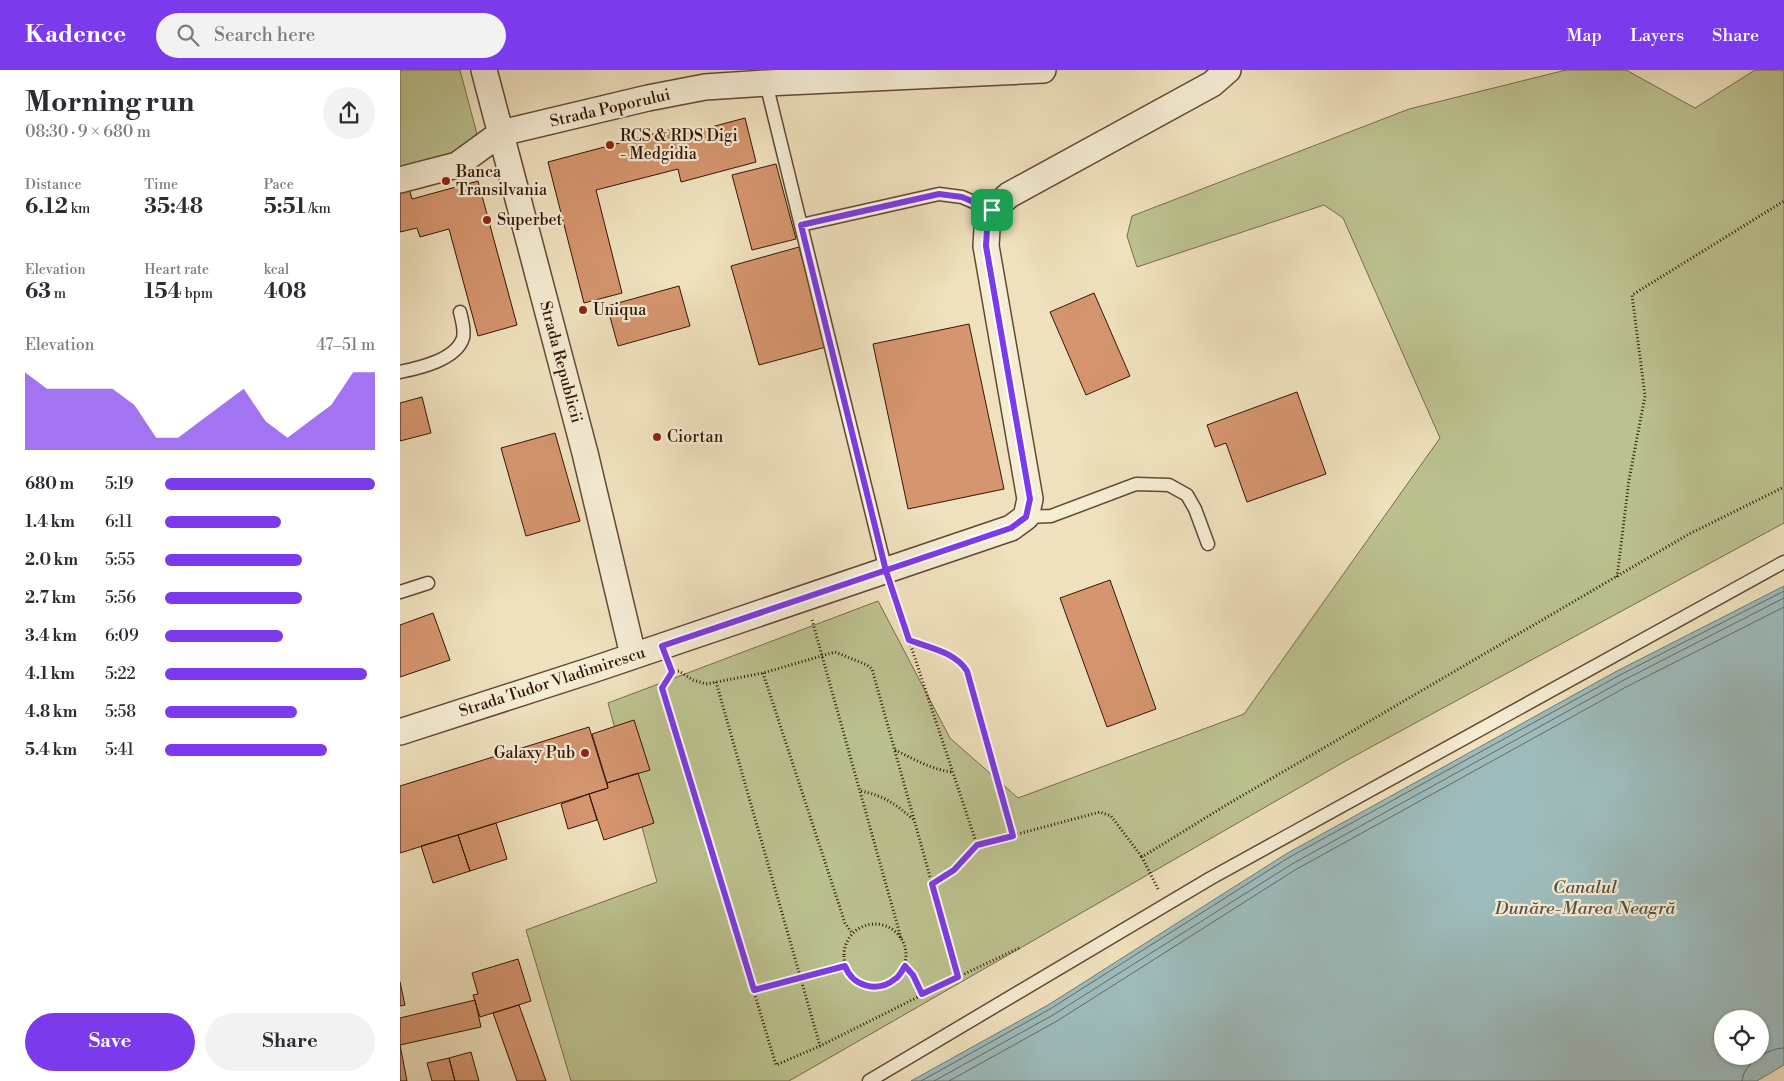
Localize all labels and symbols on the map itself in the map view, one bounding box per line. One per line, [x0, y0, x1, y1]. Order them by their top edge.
street label: Strada Poporului [548, 84, 672, 132]
place label: RCS & RDS Digi - Medgidia [620, 126, 738, 164]
marker: RCS & RDS Digi - Medgidia [604, 139, 616, 151]
place label: Banca Transilvania [455, 162, 548, 200]
marker: Banca Transilvania [440, 175, 452, 187]
pin [971, 189, 1013, 231]
place label: Superbet [497, 210, 563, 230]
marker: Superbet [481, 214, 493, 226]
street label: Strada Republicii [535, 299, 587, 425]
place label: Uniqua [593, 300, 647, 320]
marker: Uniqua [577, 304, 589, 316]
place label: Ciortan [667, 427, 724, 447]
marker: Ciortan [651, 431, 663, 443]
street label: Strada Tudor Vladimirescu [456, 642, 648, 722]
place label: Galaxy Pub [494, 743, 575, 763]
marker: Galaxy Pub [579, 747, 591, 759]
water label: Canalul Dunăre-Marea Neagră [1494, 876, 1676, 920]

